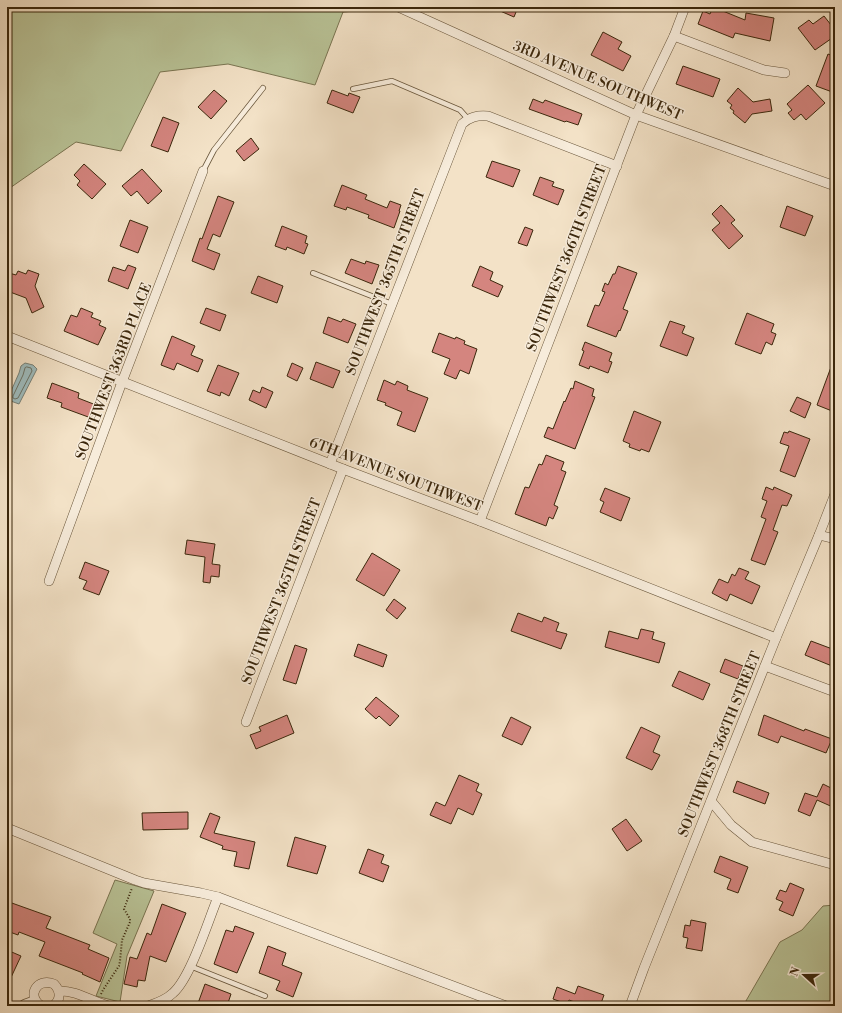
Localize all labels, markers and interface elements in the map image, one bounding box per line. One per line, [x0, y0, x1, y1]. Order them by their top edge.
street label: 3RD AVENUE SOUTHWEST [510, 37, 685, 125]
street label: SOUTHWEST 366TH STREET [523, 162, 611, 354]
street label: SOUTHWEST 365TH STREET [342, 187, 430, 378]
street label: SOUTHWEST 363RD PLACE [72, 280, 156, 463]
street label: 6TH AVENUE SOUTHWEST [306, 434, 485, 516]
street label: SOUTHWEST 365TH STREET [238, 496, 326, 687]
street label: SOUTHWEST 368TH STREET [674, 649, 766, 840]
north arrow [784, 955, 824, 995]
text: N [788, 965, 804, 978]

